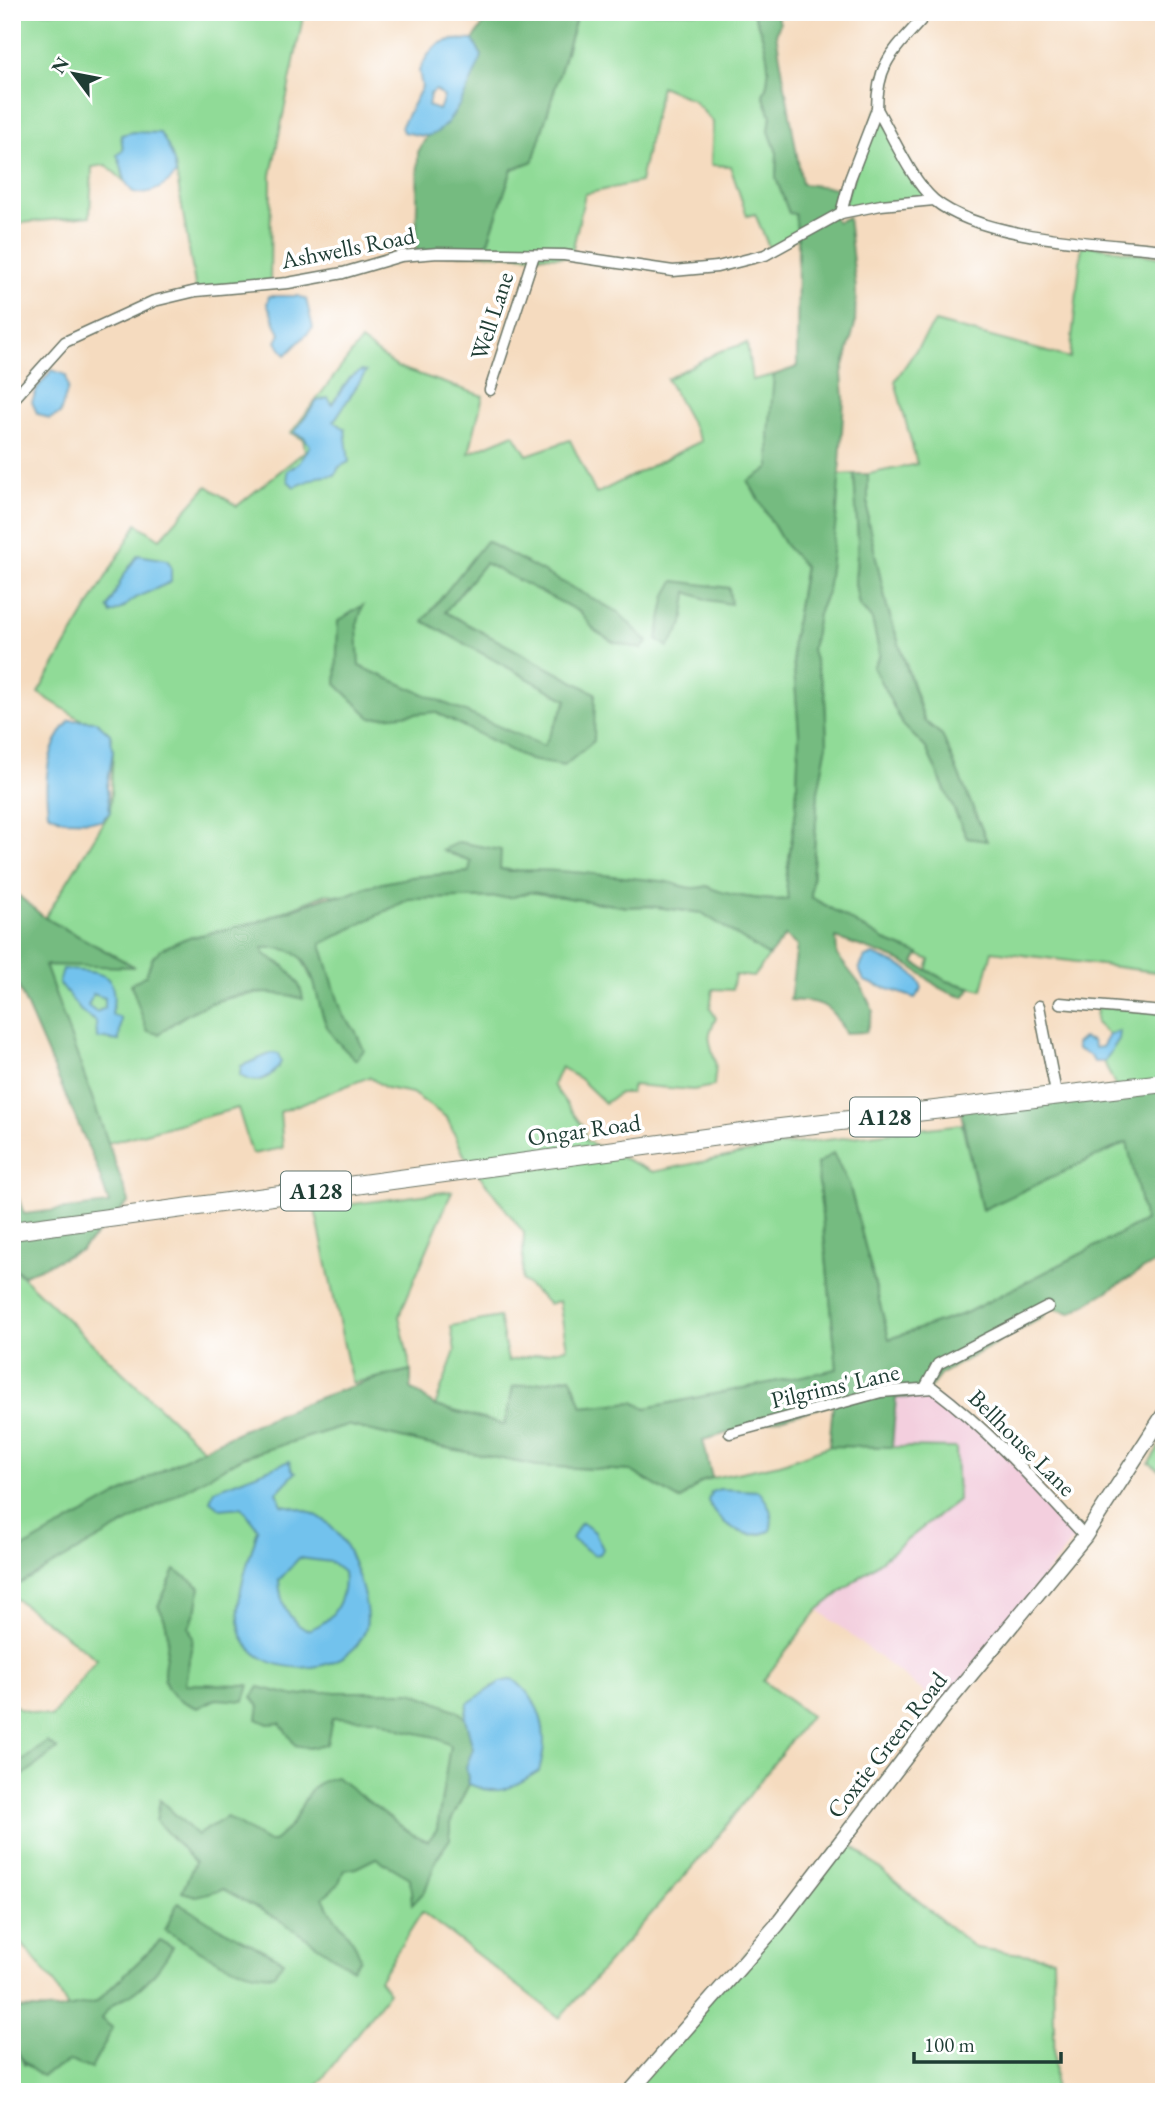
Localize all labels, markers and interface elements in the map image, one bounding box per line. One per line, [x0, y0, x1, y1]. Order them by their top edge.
north arrow [38, 38, 108, 108]
text: N [45, 52, 75, 78]
street label: Ashwells Road [277, 219, 418, 276]
street label: Well Lane [463, 268, 520, 364]
road number: A128 [850, 1098, 920, 1136]
street label: Ongar Road [525, 1106, 643, 1153]
road number: A128 [281, 1172, 351, 1210]
street label: Pilgrims' Lane [768, 1356, 902, 1415]
street label: Bellhouse Lane [962, 1382, 1083, 1503]
street label: Coxtie Green Road [820, 1664, 954, 1824]
scale bar [914, 2020, 1060, 2064]
text: 100 m [924, 2031, 975, 2058]

